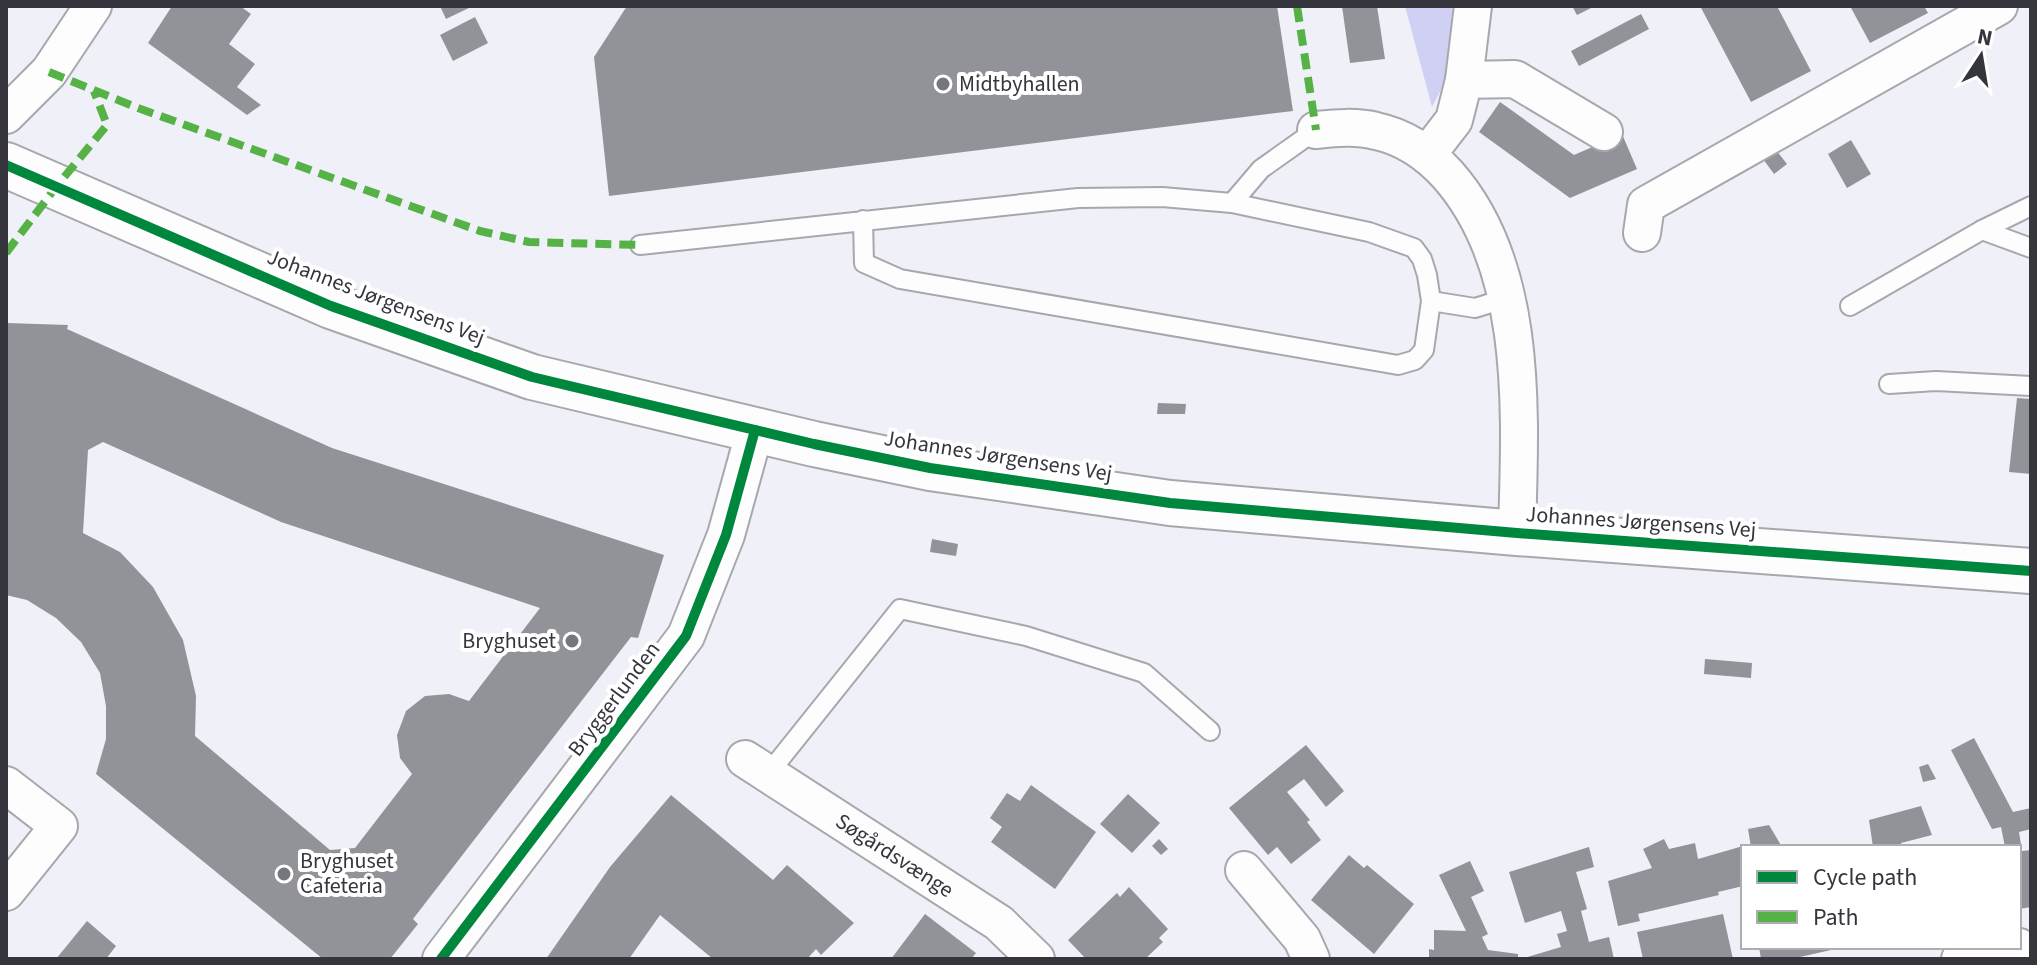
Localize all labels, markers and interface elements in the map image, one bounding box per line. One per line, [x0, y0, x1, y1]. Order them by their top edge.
north arrow [1941, 16, 2021, 96]
text: N [1974, 20, 1995, 55]
place label: Midtbyhallen [959, 68, 1080, 100]
marker: Midtbyhallen [934, 75, 952, 93]
street label: Johannes Jørgensens Vej [263, 241, 489, 353]
street label: Johannes Jørgensens Vej [881, 422, 1115, 490]
street label: Johannes Jørgensens Vej [1525, 498, 1757, 546]
place label: Bryghuset [462, 625, 557, 657]
marker: Bryghuset [563, 632, 581, 650]
street label: Bryggerlunden [560, 635, 668, 763]
street label: Søgårdsvænge [829, 805, 960, 906]
place label: Bryghuset Cafeteria [300, 845, 394, 902]
legend [1741, 845, 2021, 949]
text: Cycle path [1813, 860, 1917, 895]
marker: Bryghuset Cafeteria [275, 865, 293, 883]
text: Path [1813, 900, 1859, 935]

